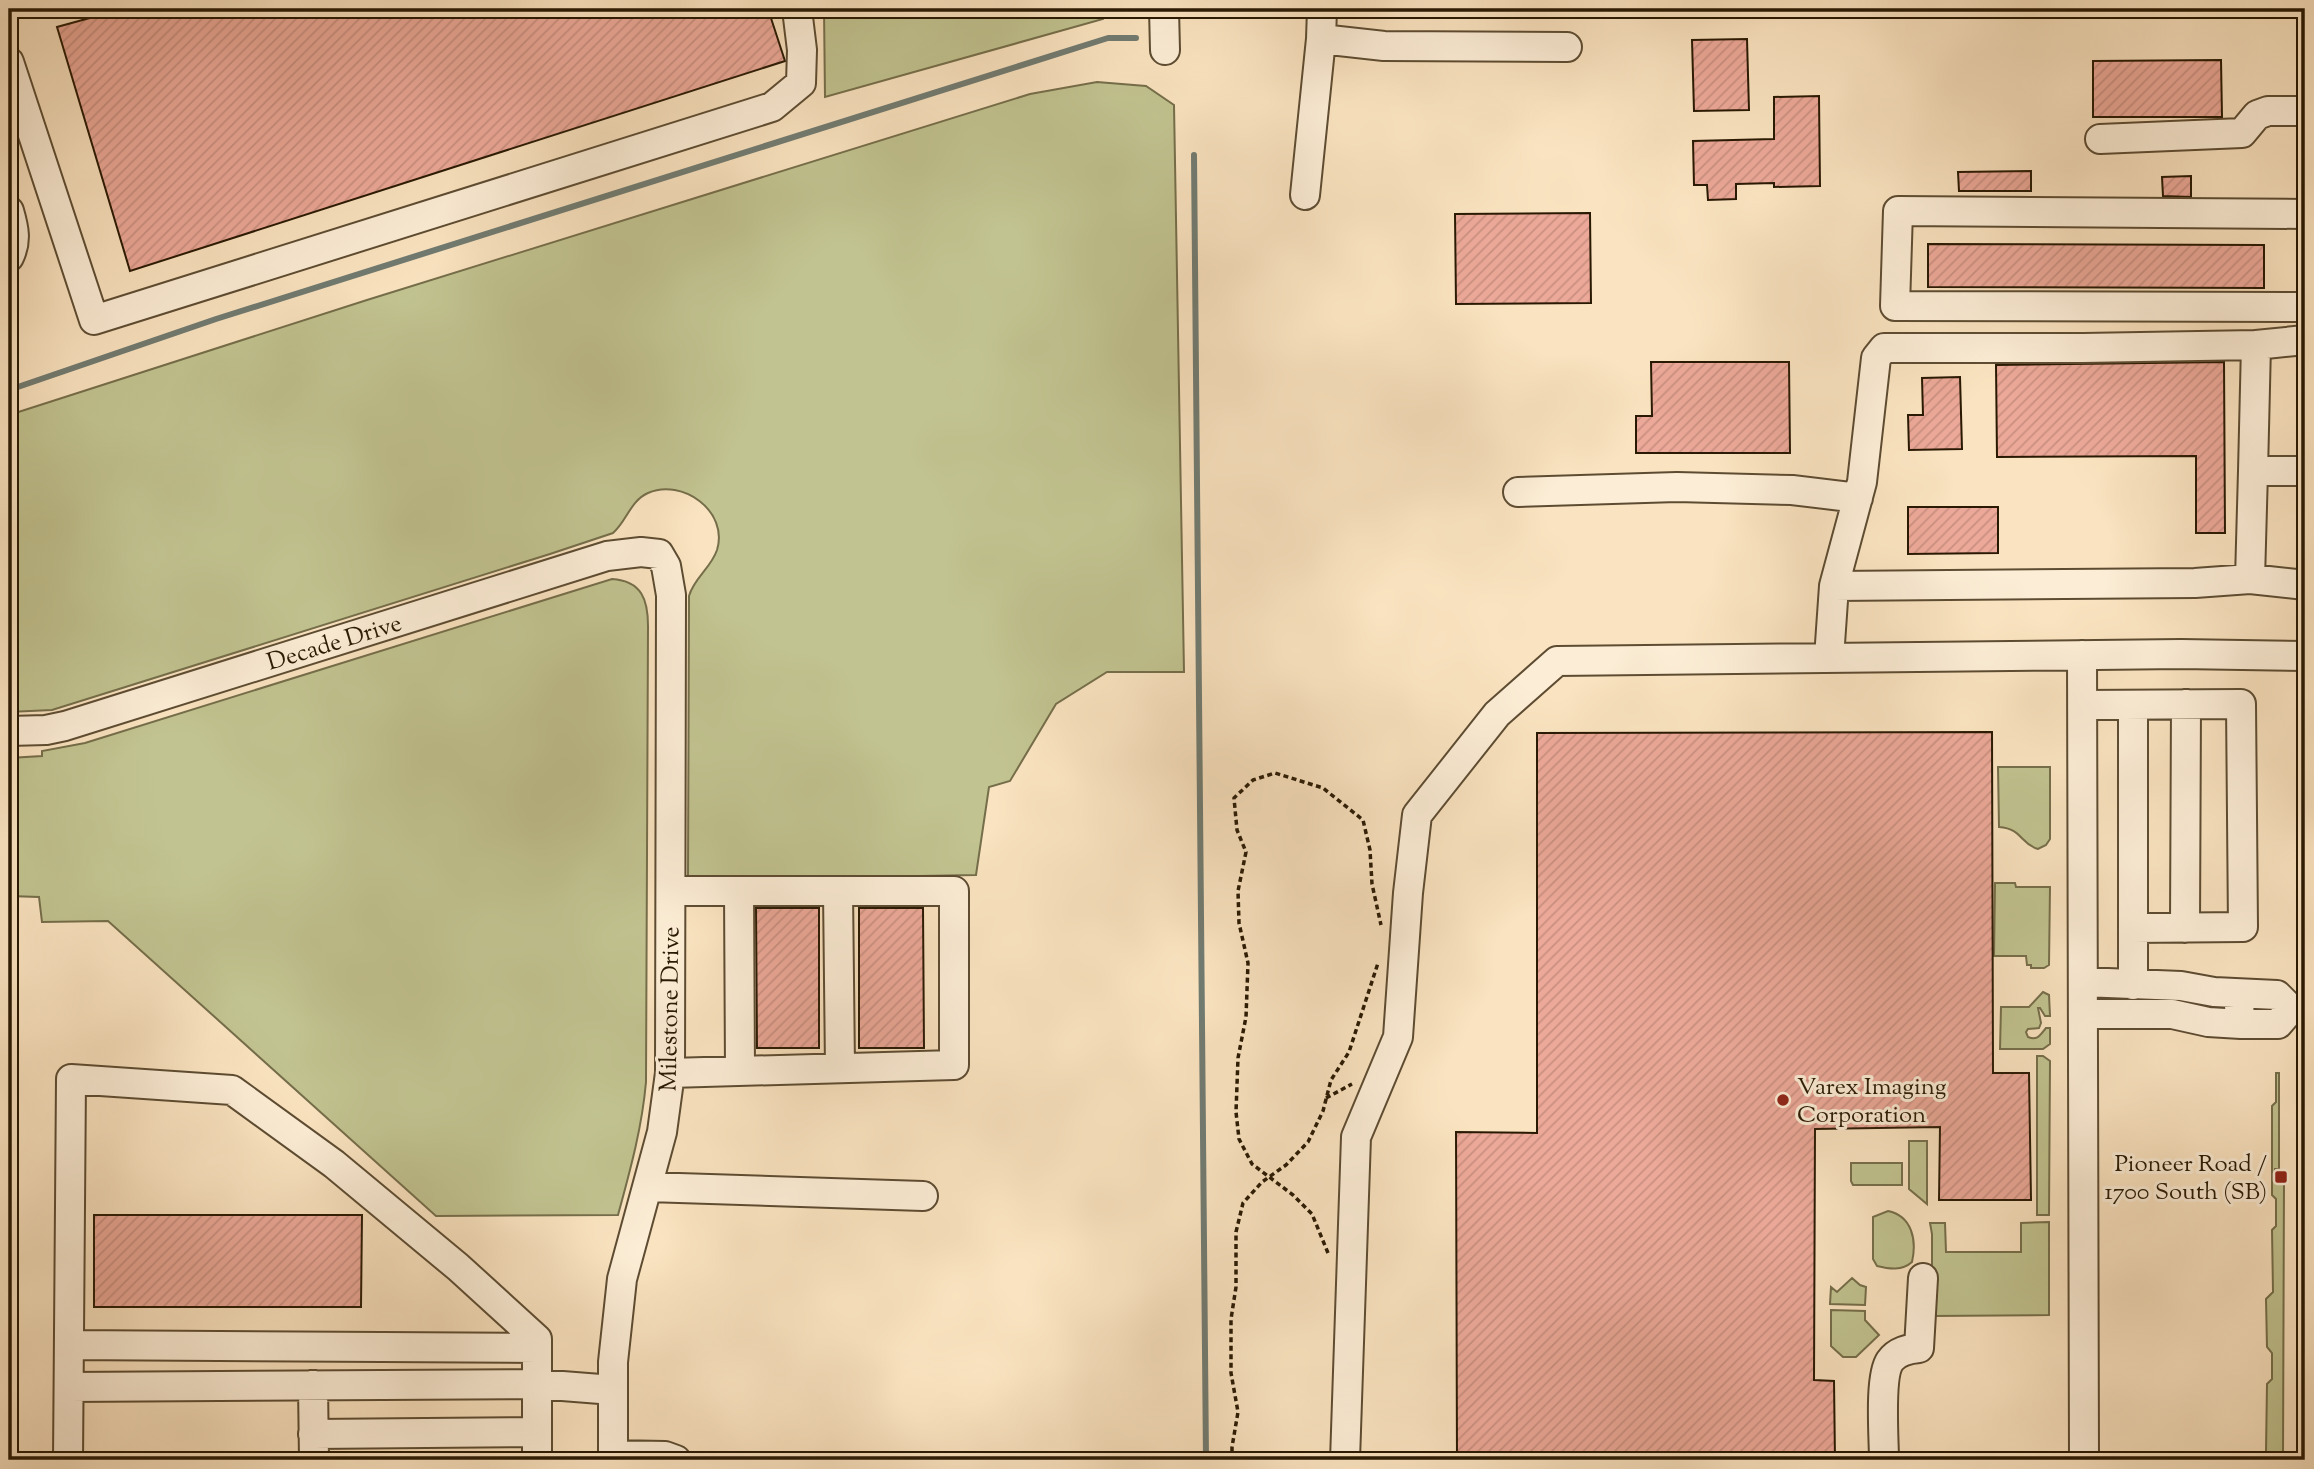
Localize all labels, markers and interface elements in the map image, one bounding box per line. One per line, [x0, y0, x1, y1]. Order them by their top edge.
street label: Decade Drive [263, 607, 406, 681]
street label: Milestone Drive [653, 926, 689, 1092]
place label: Varex Imaging Corporation [1797, 1071, 1947, 1133]
marker: Varex Imaging Corporation [1775, 1092, 1791, 1108]
place label: Pioneer Road / 1700 South (SB) [2104, 1148, 2267, 1210]
marker: Pioneer Road / 1700 South (SB) [2273, 1169, 2289, 1185]

